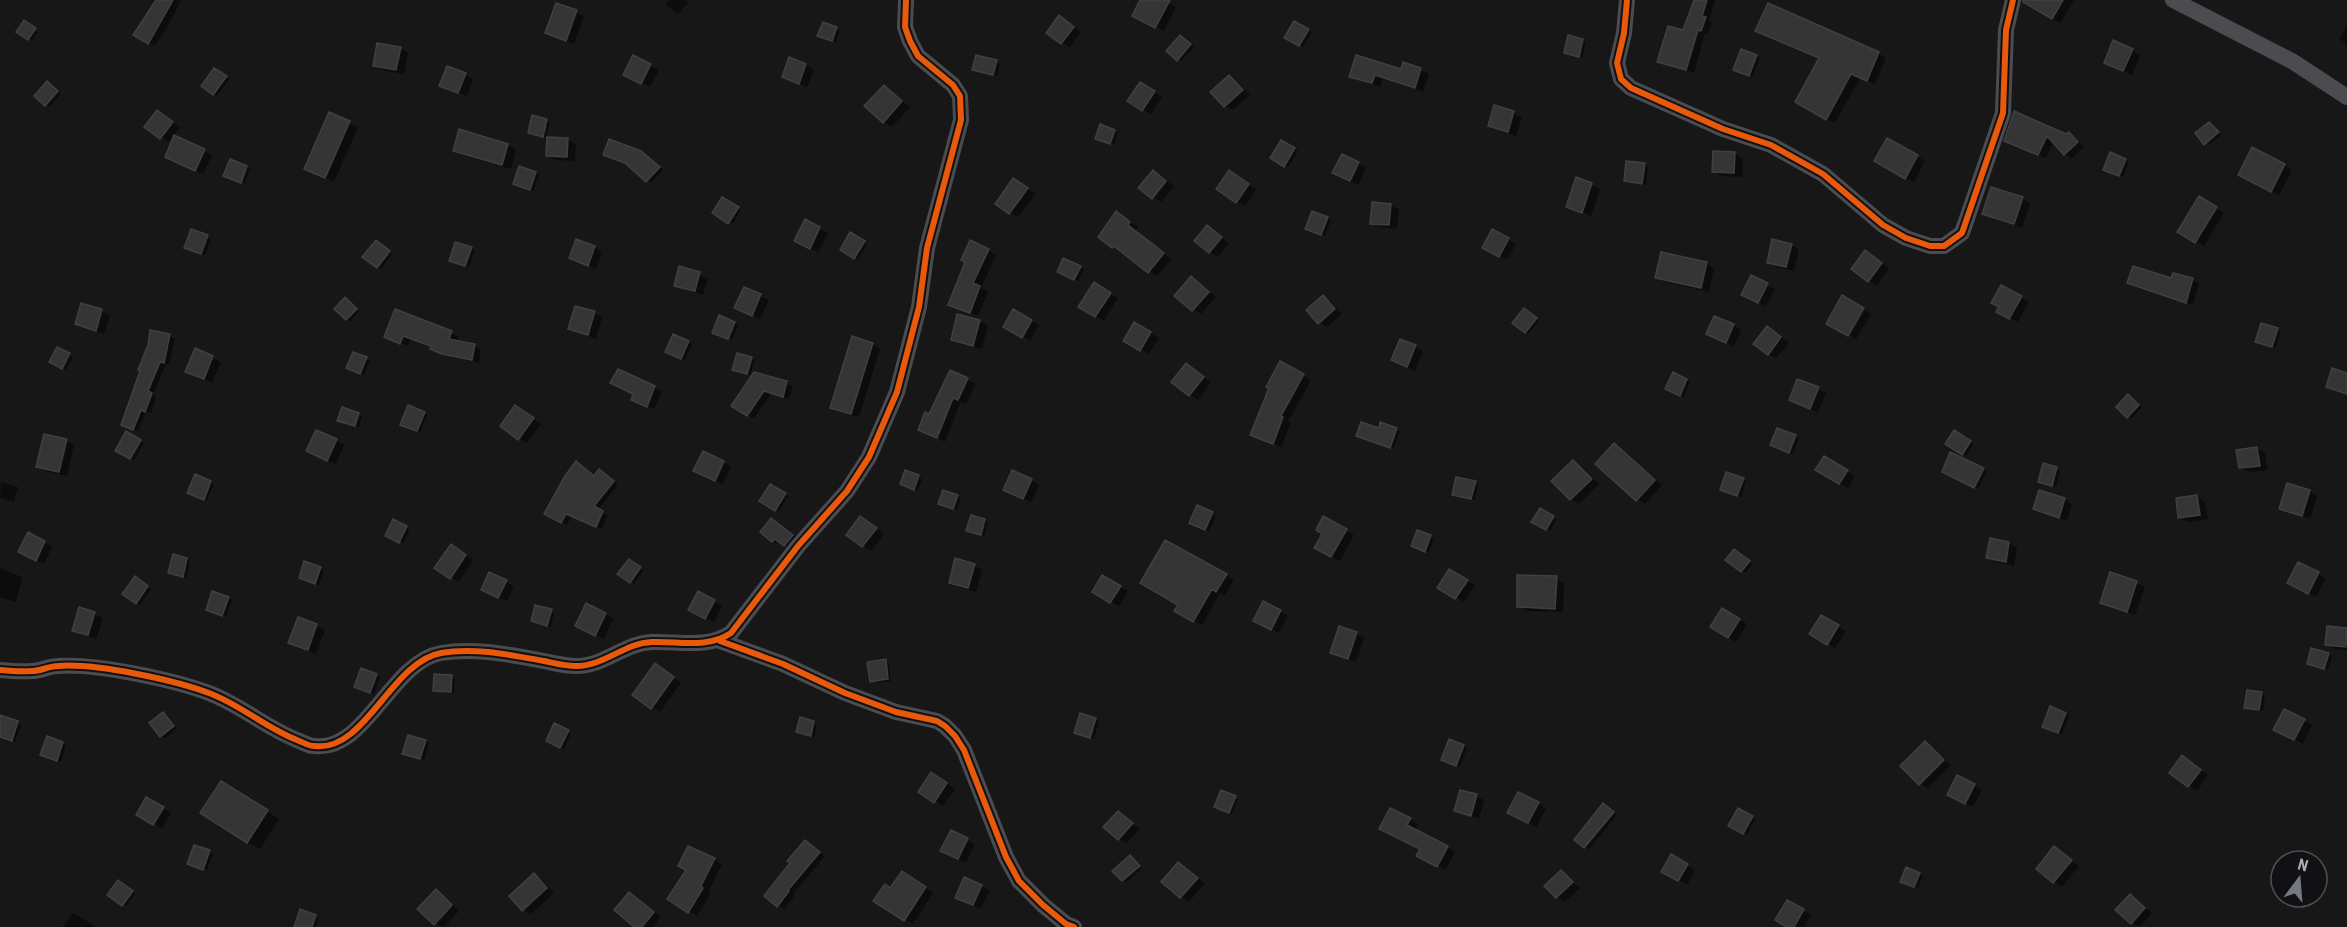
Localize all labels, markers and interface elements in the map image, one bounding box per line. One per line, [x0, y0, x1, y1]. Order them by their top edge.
north arrow [2269, 849, 2329, 909]
text: N [2296, 855, 2310, 876]

